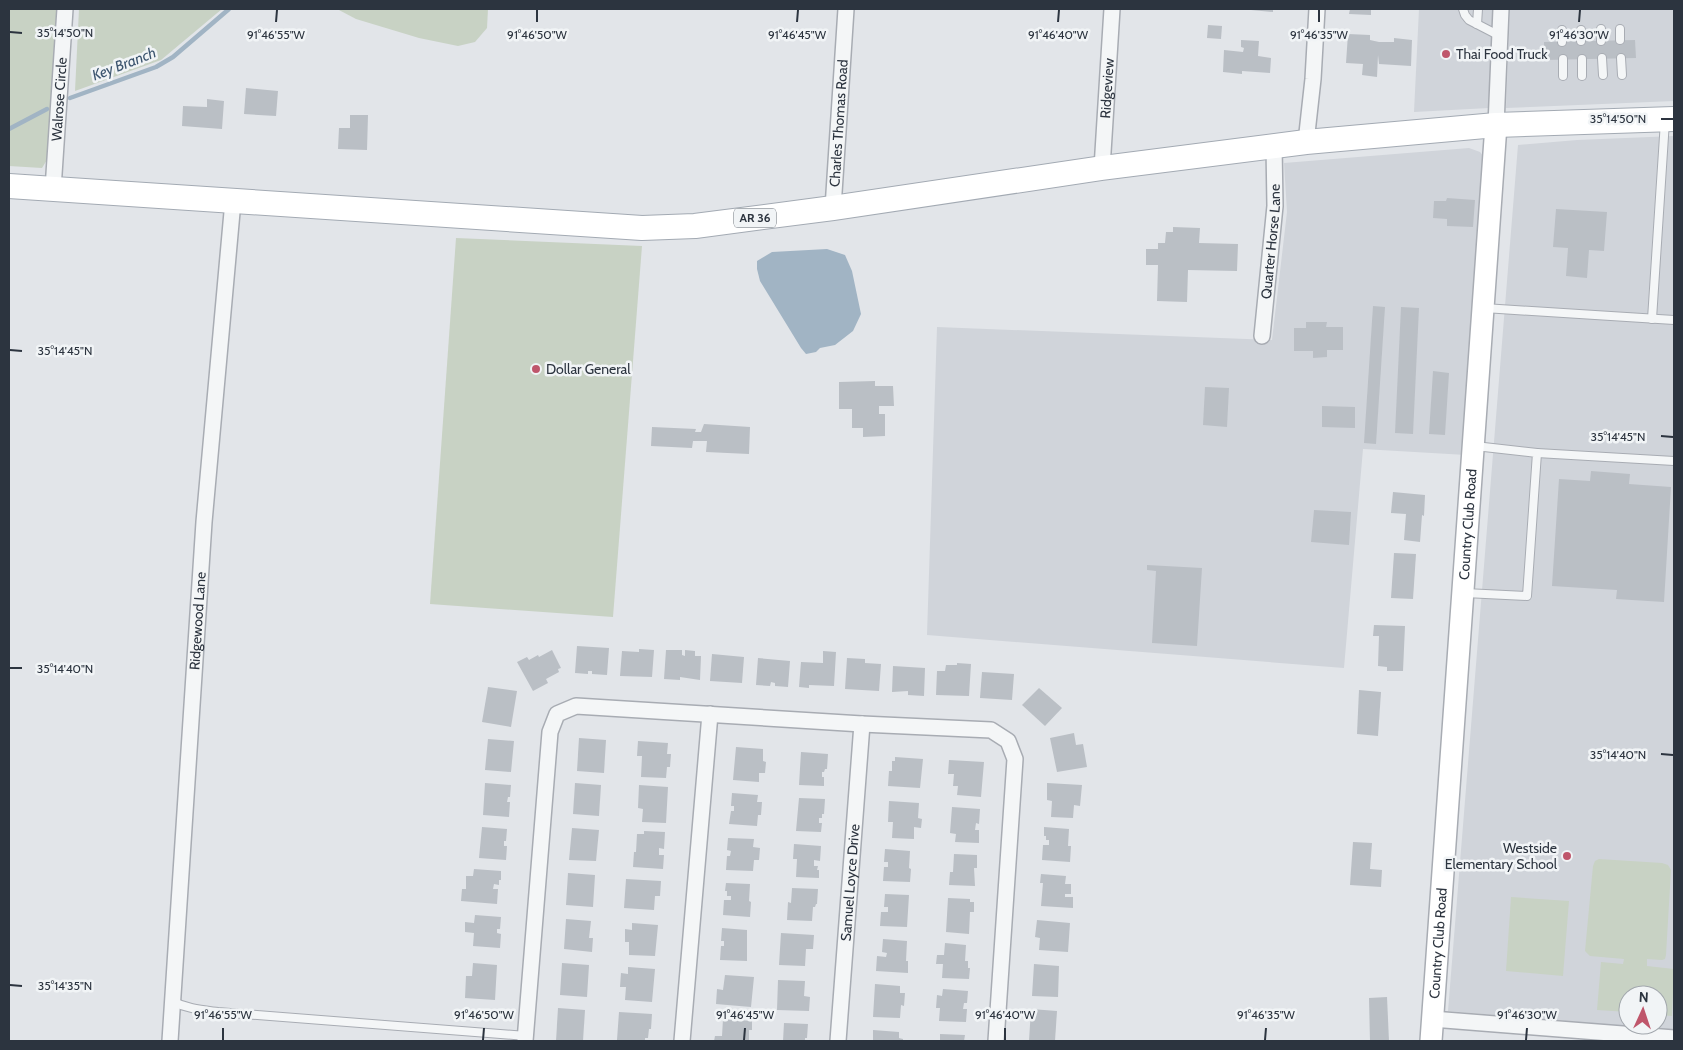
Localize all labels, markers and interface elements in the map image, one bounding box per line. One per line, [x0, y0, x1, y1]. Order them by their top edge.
text: 35°14'50"N [37, 25, 93, 40]
text: 91°46'55"W [247, 27, 306, 42]
text: 91°46'50"W [507, 27, 568, 42]
text: 91°46'45"W [768, 27, 827, 42]
text: 91°46'40"W [1028, 27, 1089, 42]
text: 91°46'35"W [1290, 27, 1349, 42]
text: 91°46'30"W [1549, 27, 1610, 42]
water label: Key Branch [89, 44, 159, 84]
place label: Thai Food Truck [1456, 45, 1548, 63]
marker: Thai Food Truck [1440, 48, 1452, 60]
street label: Walrose Circle [47, 57, 71, 142]
street label: Ridgeview [1096, 57, 1118, 119]
street label: Charles Thomas Road [825, 59, 852, 188]
text: 35°14'50"N [1590, 111, 1646, 126]
street label: Quarter Horse Lane [1257, 184, 1284, 300]
road number: AR 36 [734, 208, 776, 228]
text: 35°14'45"N [38, 343, 92, 358]
place label: Dollar General [546, 360, 631, 378]
marker: Dollar General [530, 363, 542, 375]
text: 35°14'45"N [1591, 429, 1645, 444]
street label: Country Club Road [1455, 468, 1481, 580]
street label: Ridgewood Lane [185, 571, 210, 671]
text: 35°14'40"N [37, 661, 93, 676]
text: 35°14'40"N [1590, 747, 1646, 762]
street label: Samuel Loyce Drive [837, 823, 863, 942]
place label: Westside Elementary School [1445, 839, 1558, 873]
marker: Westside Elementary School [1561, 850, 1573, 862]
street label: Country Club Road [1425, 887, 1451, 999]
text: 35°14'35"N [38, 978, 92, 993]
north arrow [1618, 985, 1668, 1035]
text: N [1638, 988, 1649, 1006]
text: 91°46'55"W [194, 1007, 253, 1022]
text: 91°46'50"W [454, 1007, 515, 1022]
text: 91°46'45"W [716, 1007, 775, 1022]
text: 91°46'40"W [975, 1007, 1036, 1022]
text: 91°46'35"W [1237, 1007, 1296, 1022]
text: 91°46'30"W [1497, 1007, 1558, 1022]

